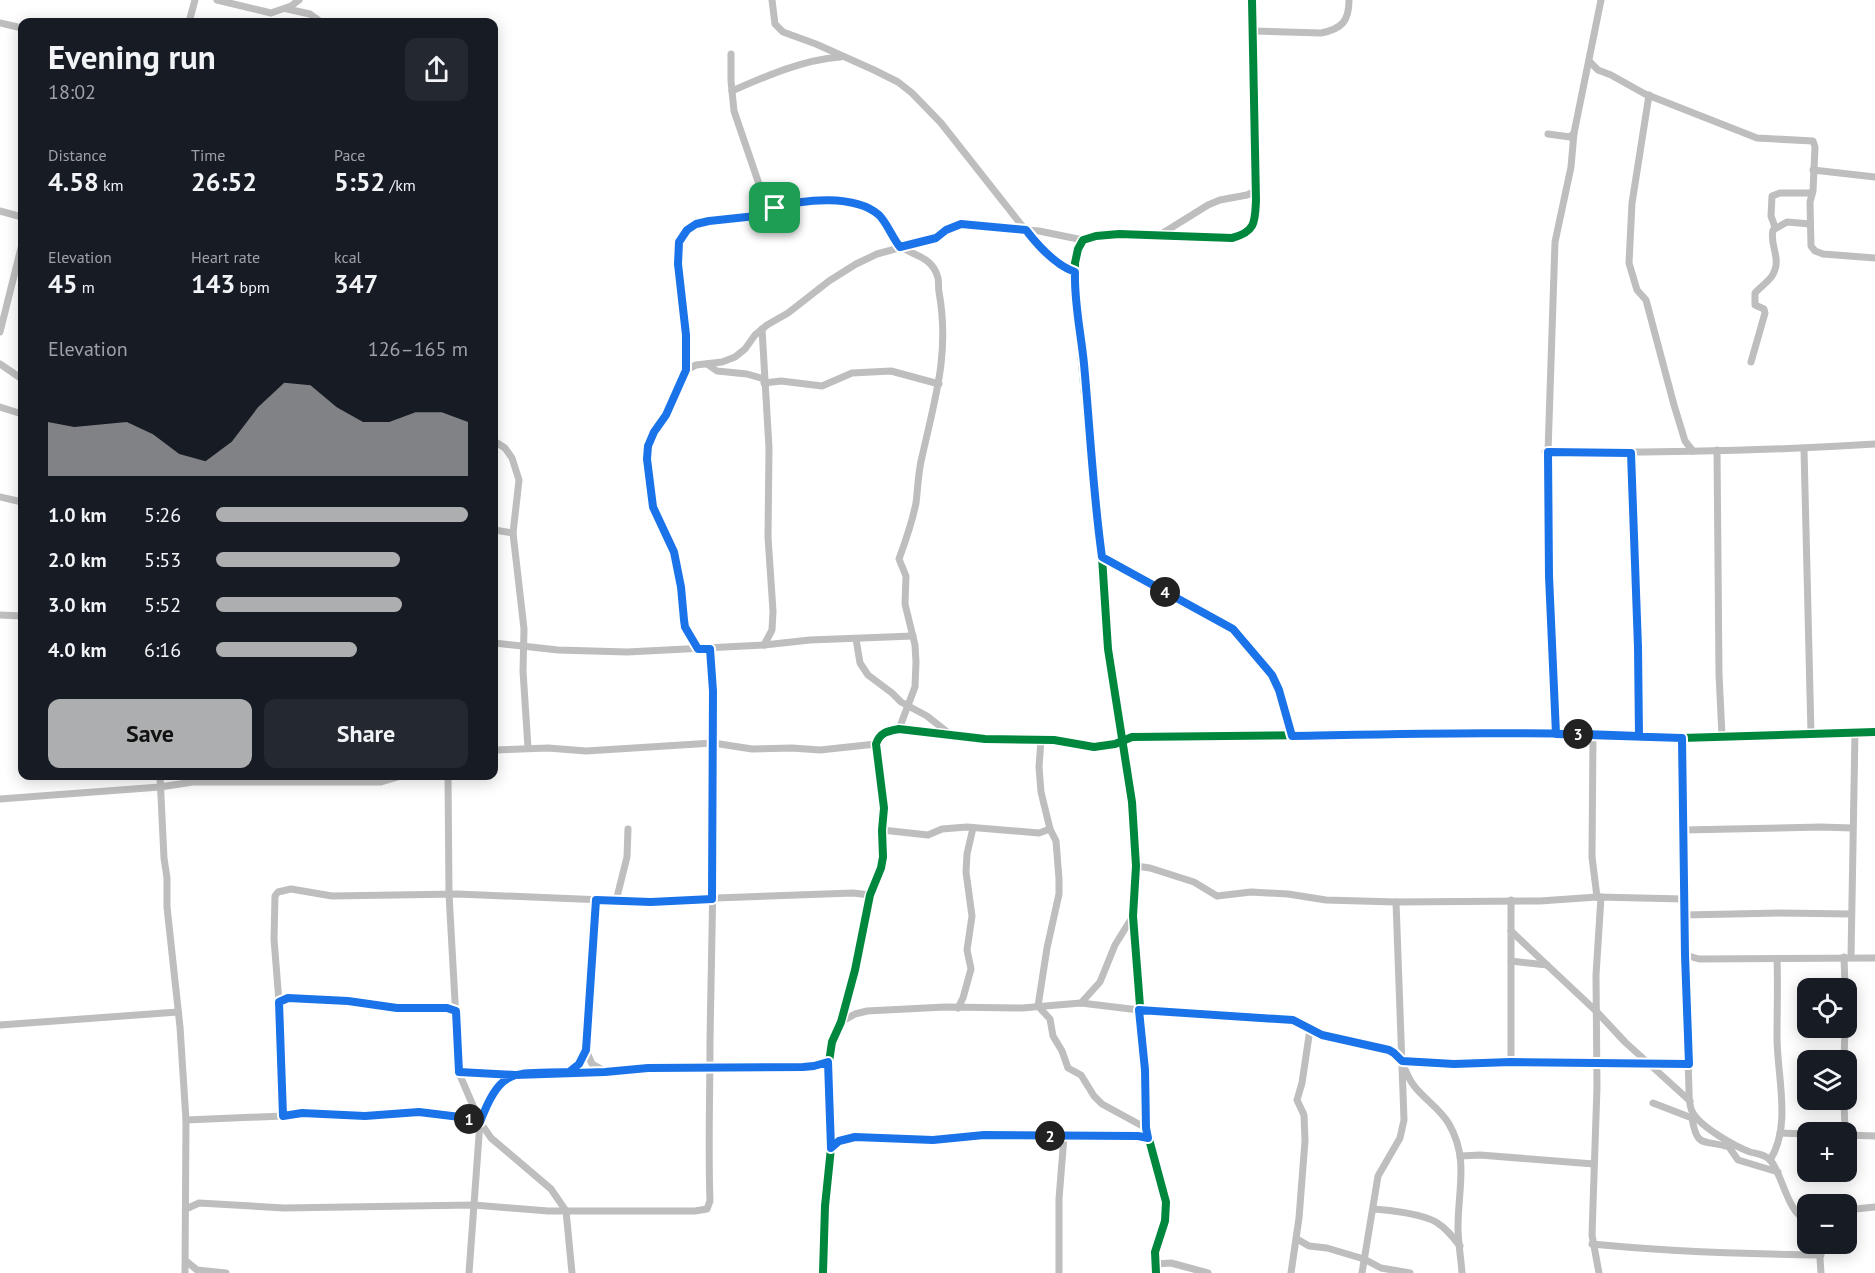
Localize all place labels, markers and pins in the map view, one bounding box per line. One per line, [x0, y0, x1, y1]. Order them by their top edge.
pin [749, 182, 800, 233]
pin: 4 [1150, 577, 1180, 607]
pin: 3 [1563, 719, 1593, 749]
pin: 1 [454, 1104, 484, 1134]
pin: 2 [1035, 1121, 1065, 1151]

